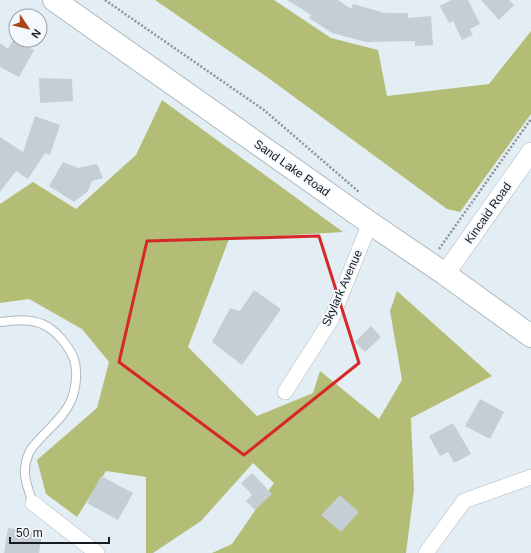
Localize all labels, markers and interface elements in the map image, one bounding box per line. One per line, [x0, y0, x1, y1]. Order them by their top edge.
north arrow [8, 8, 48, 48]
text: N [29, 27, 43, 40]
street label: Sand Lake Road [251, 137, 333, 199]
street label: Kincaid Road [462, 180, 514, 246]
street label: Skylark Avenue [319, 247, 365, 329]
scale bar [10, 519, 109, 545]
text: 50 m [16, 526, 43, 540]

